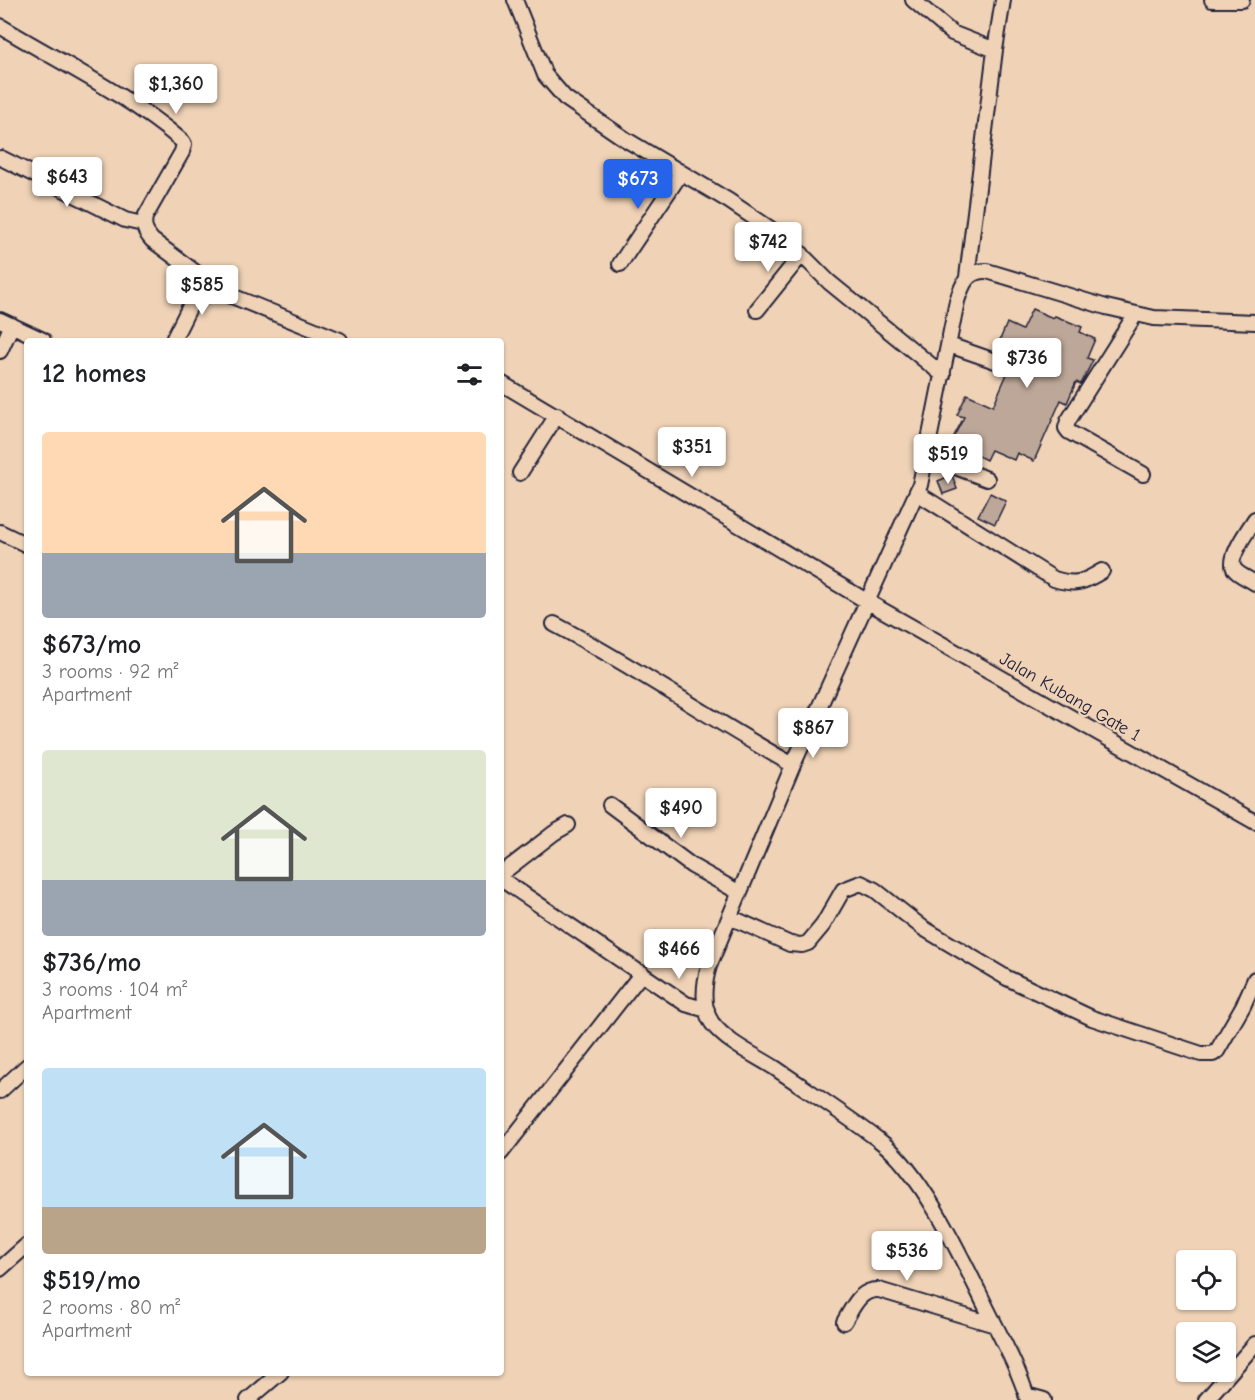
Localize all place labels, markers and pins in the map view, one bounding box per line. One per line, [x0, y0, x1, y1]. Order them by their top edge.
pin: $1,360 [127, 64, 225, 115]
pin: $643 [31, 157, 103, 208]
pin: $673 [602, 159, 674, 210]
pin: $742 [732, 222, 804, 273]
pin: $585 [166, 265, 238, 316]
pin: $736 [991, 338, 1063, 389]
pin: $351 [656, 427, 728, 478]
pin: $519 [912, 434, 984, 485]
pin: $867 [777, 708, 849, 759]
pin: $490 [645, 788, 717, 839]
pin: $466 [643, 929, 715, 980]
pin: $536 [871, 1231, 943, 1282]

